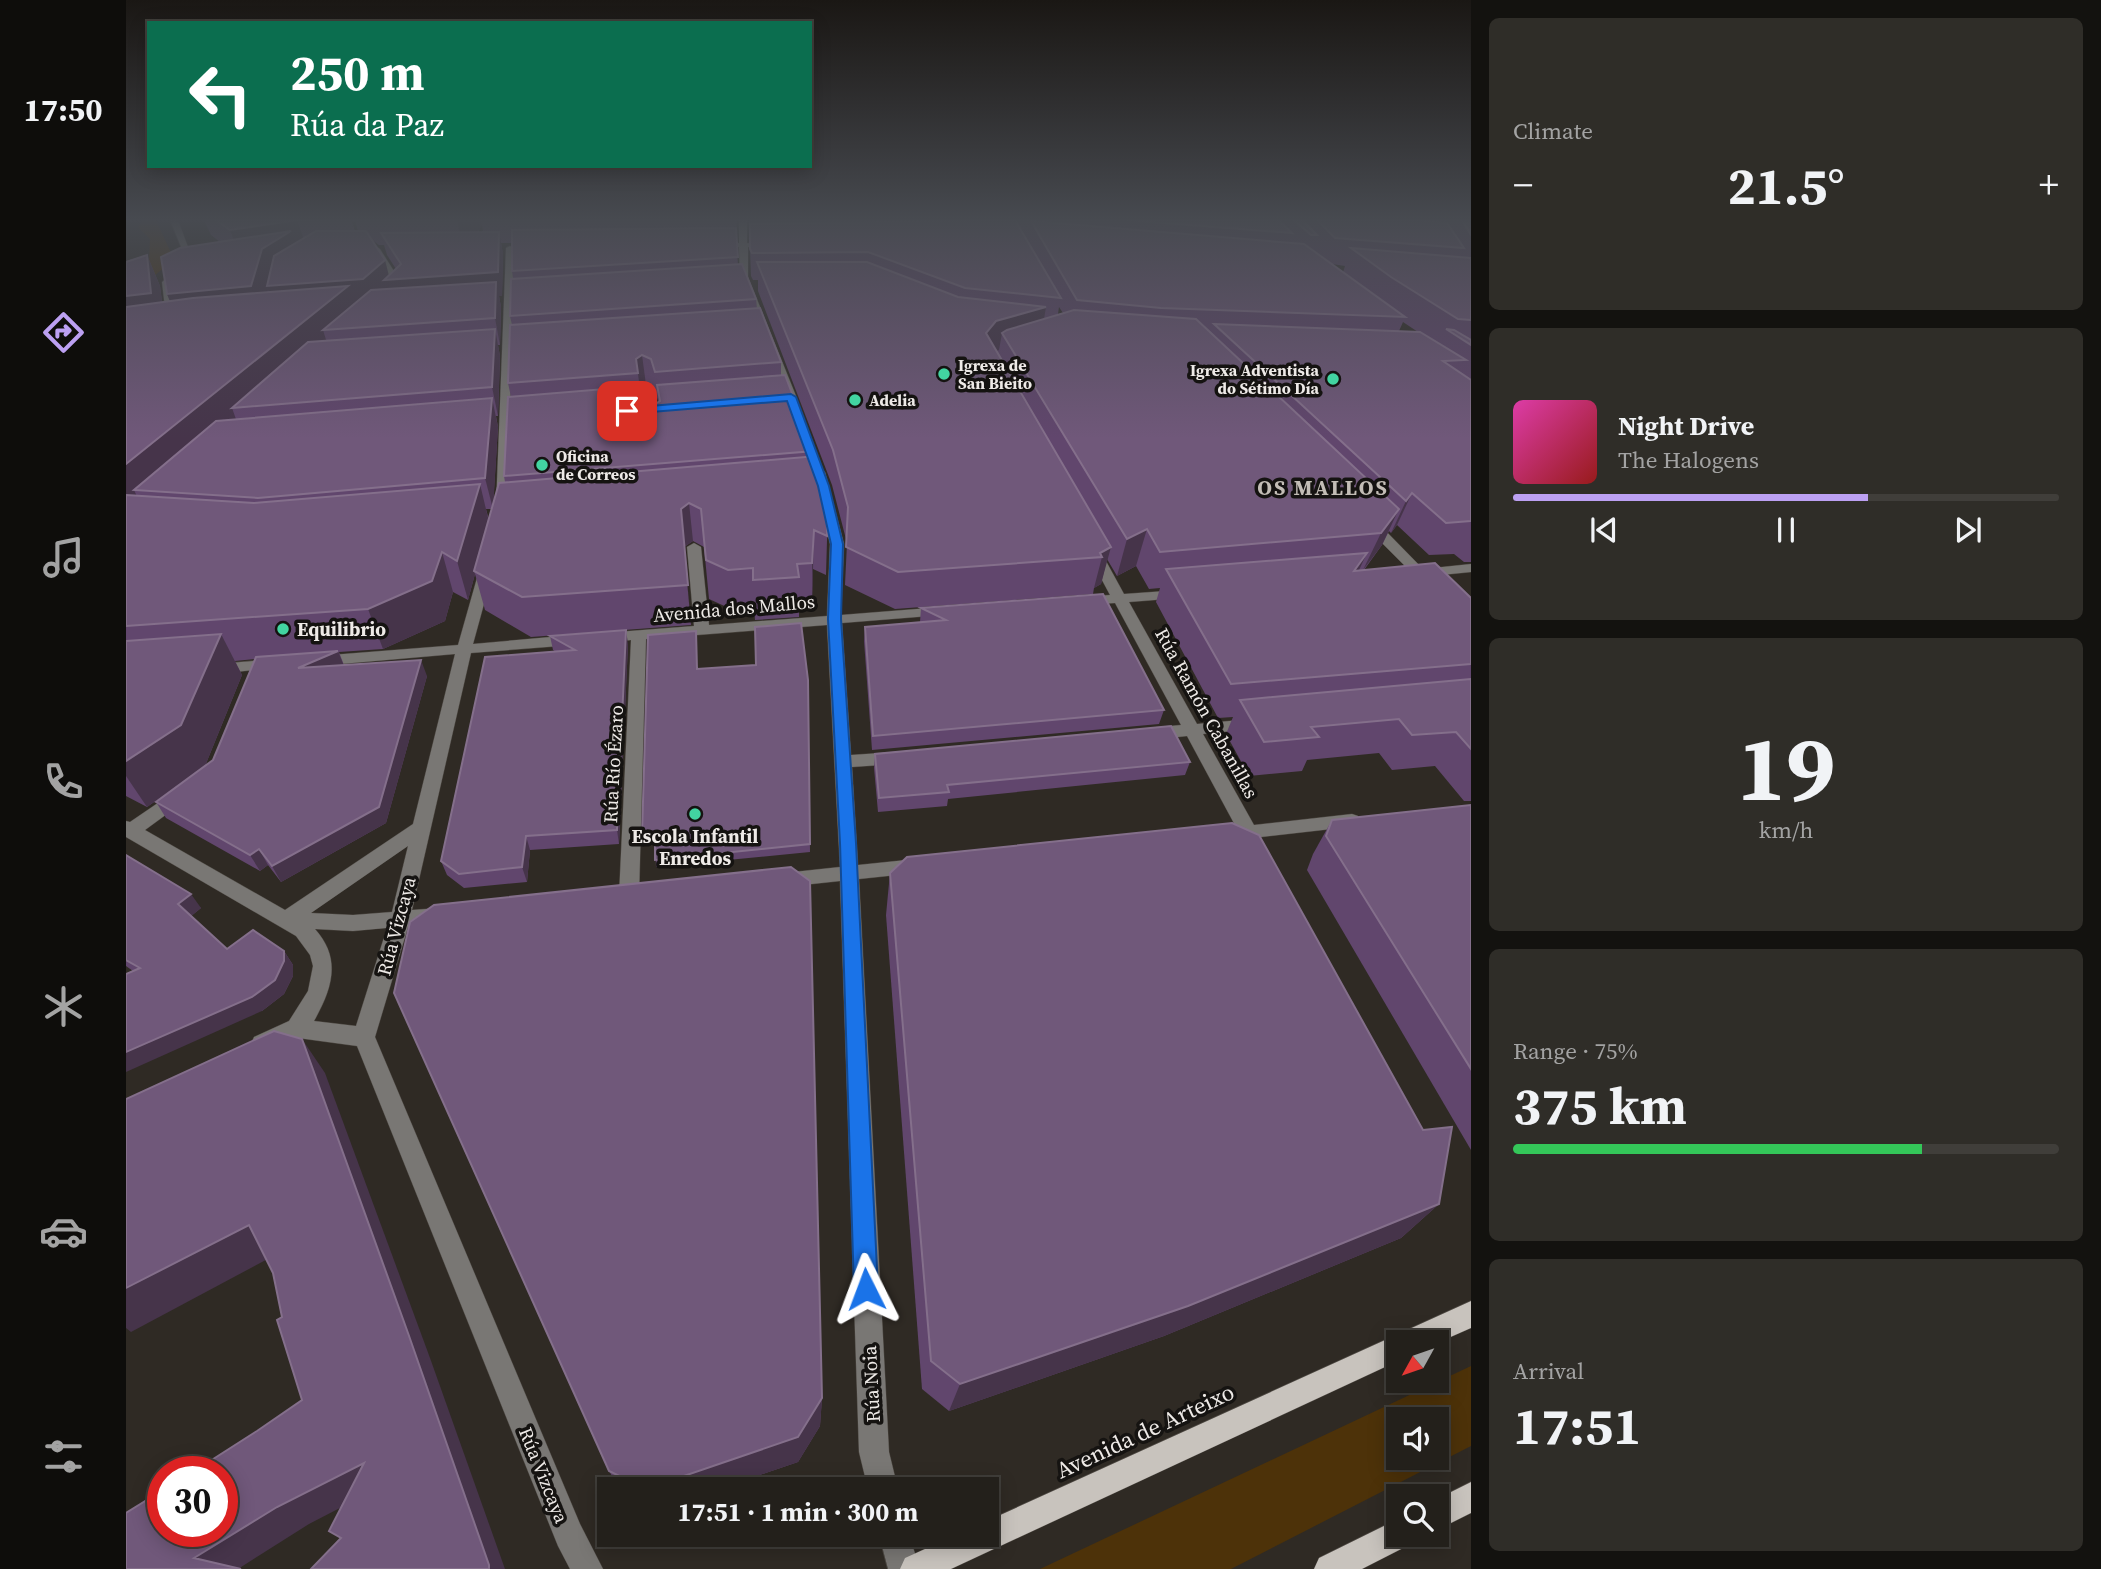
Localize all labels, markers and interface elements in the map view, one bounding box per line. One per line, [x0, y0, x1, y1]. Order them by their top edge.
text: 250 m [290, 39, 425, 106]
icon: left [175, 49, 266, 140]
text: 17:50 [24, 88, 102, 132]
text: Rúa da Paz [290, 103, 444, 147]
text: Climate [1513, 115, 1593, 147]
text: 21.5° [1727, 150, 1845, 221]
text: − [1513, 159, 1533, 211]
text: + [2039, 159, 2059, 211]
icon: directions [39, 308, 88, 357]
place label: Igrexa de San Bieito [958, 354, 1032, 394]
place label: Igrexa Adventista do Sétimo Día [1190, 359, 1319, 399]
marker: Igrexa de San Bieito [936, 366, 952, 382]
marker: Igrexa Adventista do Sétimo Día [1325, 371, 1341, 387]
pin [597, 381, 657, 441]
place label: Adelia [869, 389, 916, 411]
icon: arrive [608, 392, 646, 430]
marker: Adelia [847, 392, 863, 408]
text: Night Drive [1618, 408, 1754, 444]
text: The Halogens [1618, 444, 1759, 476]
place label: Oficina de Correos [556, 445, 636, 485]
marker: Oficina de Correos [534, 457, 550, 473]
district label: OS MALLOS [1257, 473, 1389, 502]
icon: previous [1585, 511, 1623, 549]
icon: pause [1767, 511, 1805, 549]
icon: next [1949, 511, 1987, 549]
icon: music [39, 533, 88, 582]
street label: Avenida dos Mallos [652, 588, 816, 628]
place label: Equilibrio [297, 616, 386, 642]
marker: Equilibrio [275, 621, 291, 637]
street label: Rúa Ramón Cabanillas [1149, 623, 1265, 803]
street label: Rúa Río Ézaro [597, 704, 629, 824]
text: 19 [1737, 706, 1835, 830]
icon: phone [39, 757, 88, 806]
marker: Escola Infantil Enredos [687, 806, 703, 822]
text: km/h [1759, 814, 1813, 846]
place label: Escola Infantil Enredos [632, 823, 758, 871]
street label: Rúa Vizcaya [370, 873, 422, 978]
icon: climate [39, 982, 88, 1031]
text: Range · 75% [1513, 1035, 1638, 1067]
text: 375 km [1513, 1070, 1687, 1141]
icon: car [39, 1207, 88, 1256]
position arrow [829, 1252, 903, 1326]
north arrow [1386, 1330, 1449, 1393]
map controls [1386, 1330, 1449, 1547]
street label: Rúa Noia [856, 1345, 886, 1423]
text: Arrival [1513, 1355, 1584, 1387]
street label: Avenida de Arteixo [1051, 1376, 1239, 1486]
text: 17:51 [1513, 1390, 1641, 1461]
button: sound [1386, 1407, 1449, 1470]
street label: Rúa Vizcaya [513, 1423, 575, 1527]
icon: filters [39, 1432, 88, 1481]
speed limit sign: 30 [147, 1456, 238, 1547]
button: search [1386, 1484, 1449, 1547]
text: 17:51 · 1 min · 300 m [678, 1494, 918, 1530]

